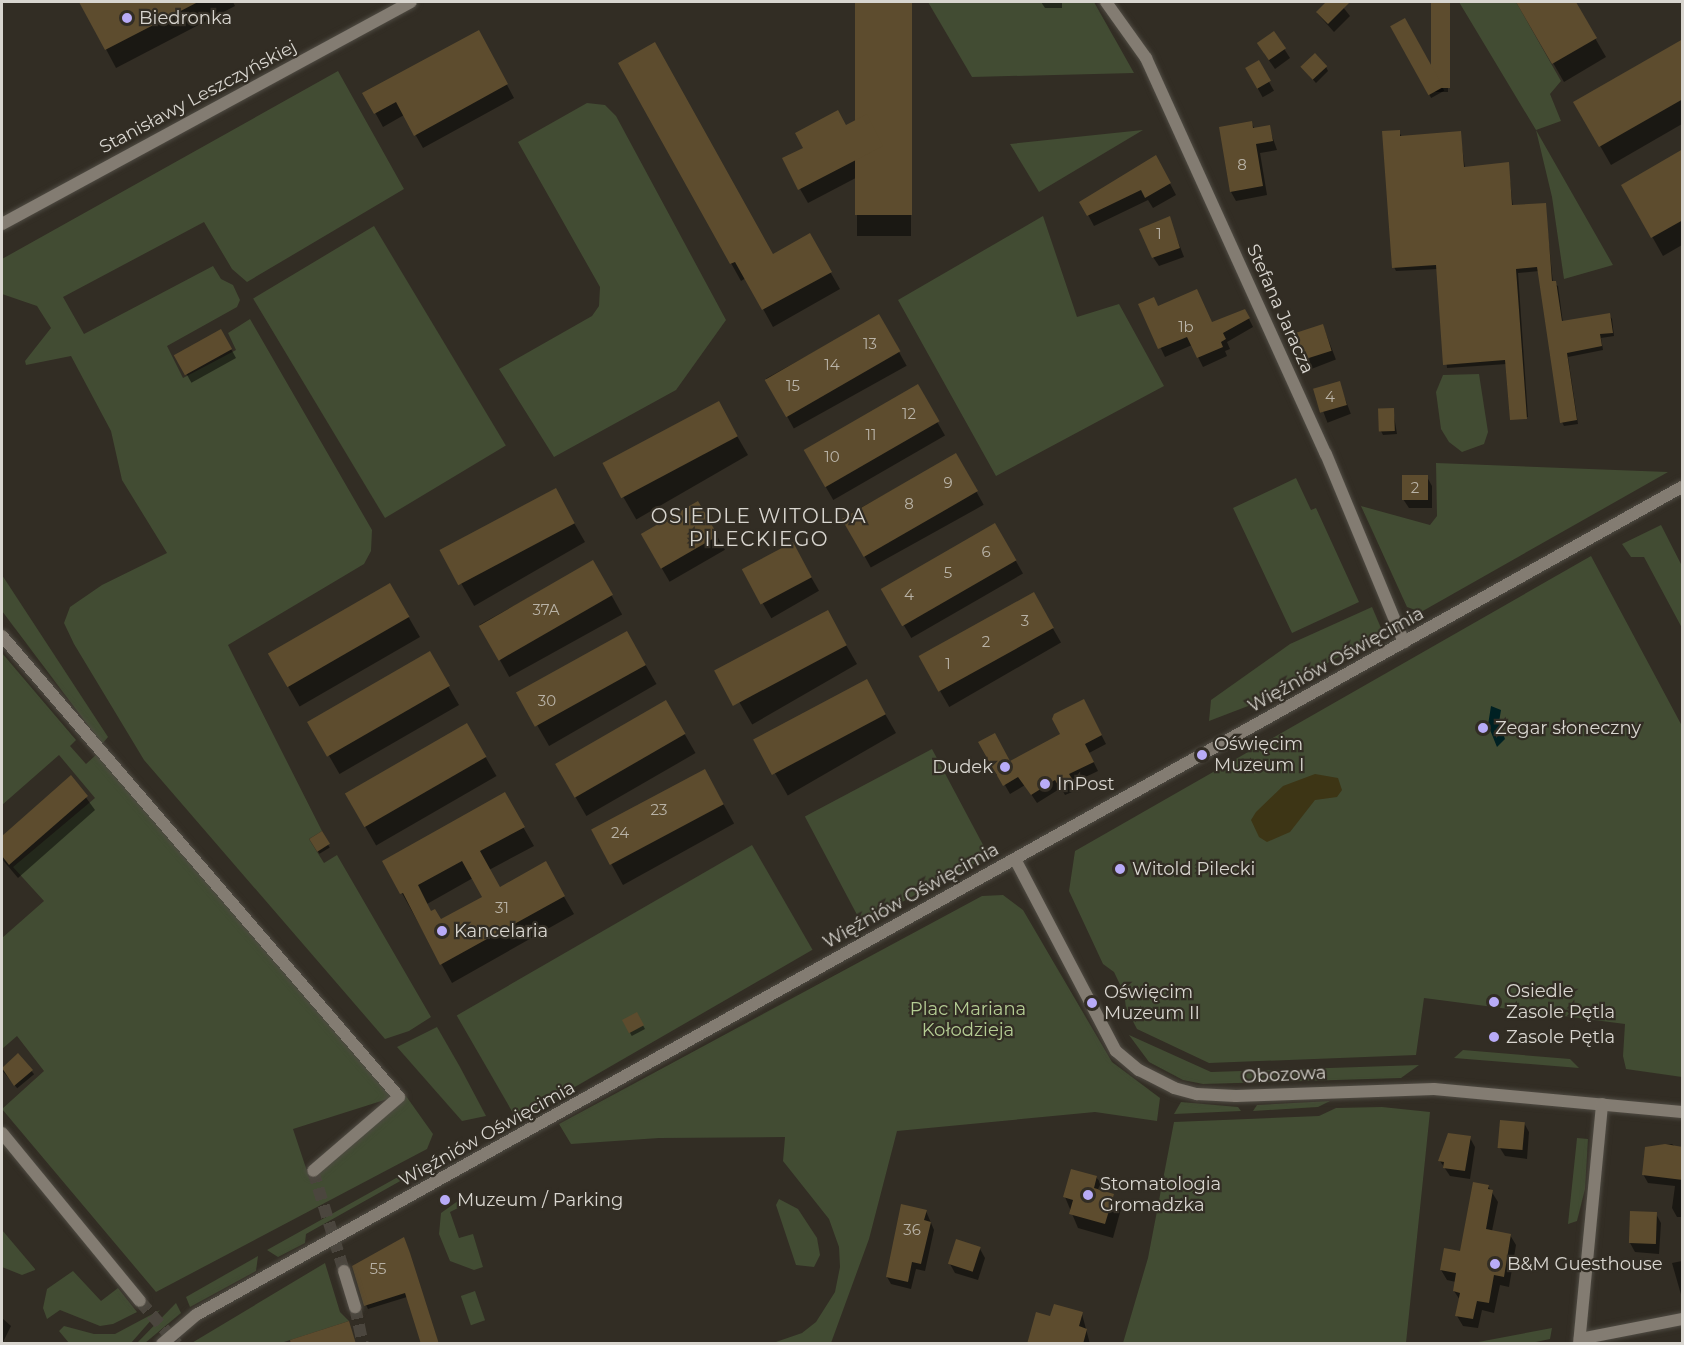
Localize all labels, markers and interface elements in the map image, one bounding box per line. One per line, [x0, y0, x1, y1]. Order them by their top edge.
place label: Biedronka [139, 7, 232, 29]
marker: Biedronka [120, 11, 134, 25]
street label: Stanisławy Leszczyńskiej [96, 36, 300, 158]
house number: 8 [1237, 156, 1247, 174]
house number: 1 [1156, 225, 1162, 243]
street label: Stefana Jaracza [1242, 241, 1318, 377]
house number: 1b [1178, 318, 1194, 336]
house number: 13 [863, 335, 877, 353]
house number: 14 [824, 356, 840, 374]
house number: 15 [786, 377, 800, 395]
house number: 4 [1325, 388, 1335, 406]
house number: 12 [902, 405, 916, 423]
house number: 11 [866, 426, 876, 444]
house number: 10 [824, 448, 840, 466]
house number: 9 [943, 474, 953, 492]
house number: 2 [1411, 479, 1419, 497]
house number: 8 [904, 495, 914, 513]
district label: OSIEDLE WITOLDA PILECKIEGO [651, 505, 867, 552]
house number: 6 [981, 543, 991, 561]
house number: 5 [944, 564, 952, 582]
house number: 4 [904, 586, 914, 604]
house number: 37A [533, 601, 559, 619]
street label: Więźniów Oświęcimia [1244, 603, 1428, 717]
house number: 3 [1021, 612, 1029, 630]
house number: 2 [982, 633, 990, 651]
house number: 1 [945, 655, 951, 673]
house number: 30 [538, 692, 556, 710]
place label: Zegar słoneczny [1495, 717, 1641, 739]
marker: Zegar słoneczny [1476, 721, 1490, 735]
place label: Oświęcim Muzeum I [1214, 734, 1305, 777]
marker: Oświęcim Muzeum I [1195, 748, 1209, 762]
place label: Dudek [932, 756, 993, 778]
marker: Dudek [998, 760, 1012, 774]
place label: InPost [1057, 773, 1115, 795]
marker: InPost [1038, 777, 1052, 791]
house number: 23 [651, 801, 667, 819]
house number: 24 [611, 824, 629, 842]
street label: Więźniów Oświęcimia [819, 839, 1003, 953]
place label: Witold Pilecki [1132, 858, 1255, 880]
marker: Witold Pilecki [1113, 862, 1127, 876]
house number: 31 [495, 899, 509, 917]
place label: Kancelaria [454, 920, 548, 942]
marker: Kancelaria [435, 924, 449, 938]
place label: Osiedle Zasole Pętla [1506, 981, 1615, 1024]
place label: Oświęcim Muzeum II [1104, 982, 1200, 1024]
marker: Osiedle Zasole Pętla [1487, 995, 1501, 1009]
marker: Oświęcim Muzeum II [1085, 996, 1099, 1010]
park label: Plac Mariana Kołodzieja [910, 999, 1026, 1042]
place label: Zasole Pętla [1506, 1026, 1615, 1048]
marker: Zasole Pętla [1487, 1030, 1501, 1044]
street label: Obozowa [1241, 1062, 1327, 1088]
street label: Więźniów Oświęcimia [395, 1077, 579, 1191]
place label: Stomatologia Gromadzka [1100, 1174, 1221, 1216]
marker: Stomatologia Gromadzka [1081, 1188, 1095, 1202]
place label: Muzeum / Parking [457, 1189, 623, 1211]
marker: Muzeum / Parking [438, 1193, 452, 1207]
house number: 36 [903, 1221, 921, 1239]
place label: B&M Guesthouse [1507, 1253, 1663, 1275]
marker: B&M Guesthouse [1488, 1257, 1502, 1271]
house number: 55 [370, 1260, 386, 1278]

